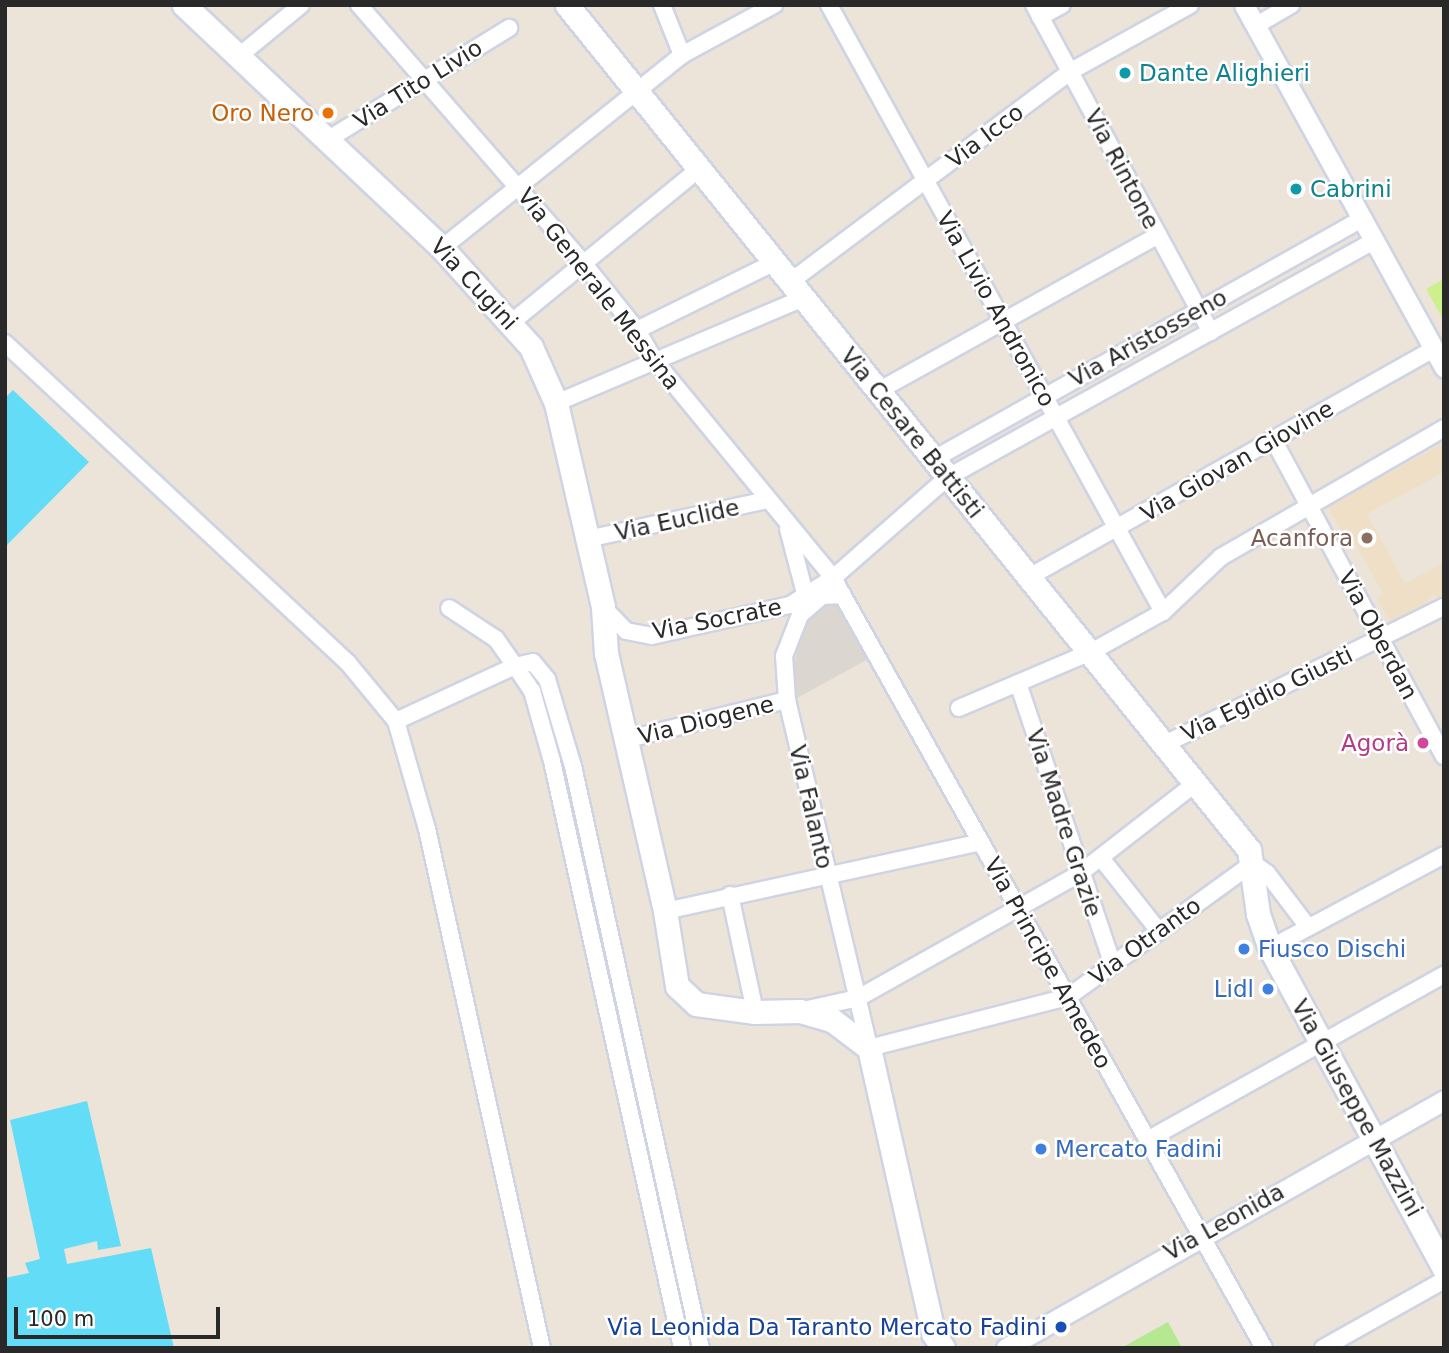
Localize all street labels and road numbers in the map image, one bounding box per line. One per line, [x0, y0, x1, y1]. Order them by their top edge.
street label: Via Tito Livio [349, 33, 487, 135]
street label: Via Icco [941, 98, 1029, 174]
street label: Via Rintone [1079, 104, 1165, 234]
street label: Via Generale Messina [512, 183, 686, 395]
street label: Via Livio Andronico [931, 206, 1061, 412]
street label: Via Cugini [424, 232, 524, 336]
street label: Via Aristosseno [1064, 283, 1232, 393]
street label: Via Cesare Battisti [835, 342, 989, 524]
street label: Via Giovan Giovine [1136, 395, 1338, 527]
street label: Via Euclide [612, 493, 742, 547]
street label: Via Oberdan [1332, 566, 1424, 704]
street label: Via Socrate [650, 593, 784, 645]
street label: Via Egidio Giusti [1177, 641, 1357, 747]
street label: Via Diogene [635, 690, 777, 750]
street label: Via Madre Grazie [1021, 726, 1107, 920]
street label: Via Falanto [783, 742, 839, 872]
street label: Via Principe Amedeo [978, 853, 1118, 1073]
street label: Via Otranto [1084, 891, 1206, 991]
street label: Via Giuseppe Mazzini [1286, 995, 1428, 1221]
street label: Via Leonida [1159, 1178, 1289, 1266]

